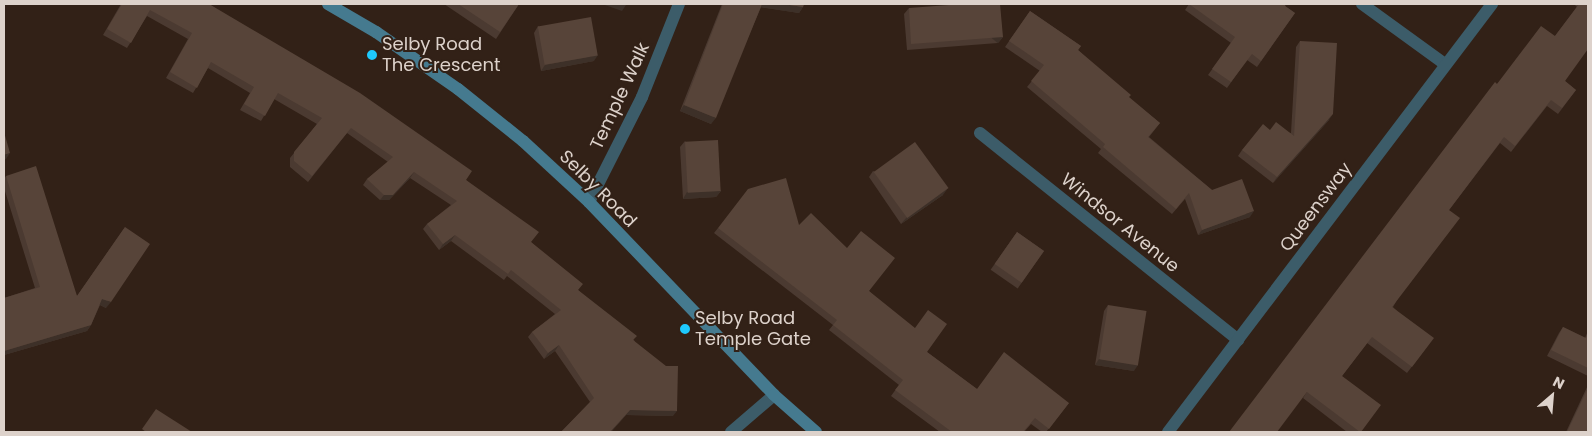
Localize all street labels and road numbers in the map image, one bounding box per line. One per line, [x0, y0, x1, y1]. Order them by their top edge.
street label: Temple Walk [586, 39, 654, 153]
street label: Selby Road [555, 146, 641, 232]
street label: Queensway [1275, 158, 1357, 256]
street label: Windsor Avenue [1057, 169, 1183, 277]

